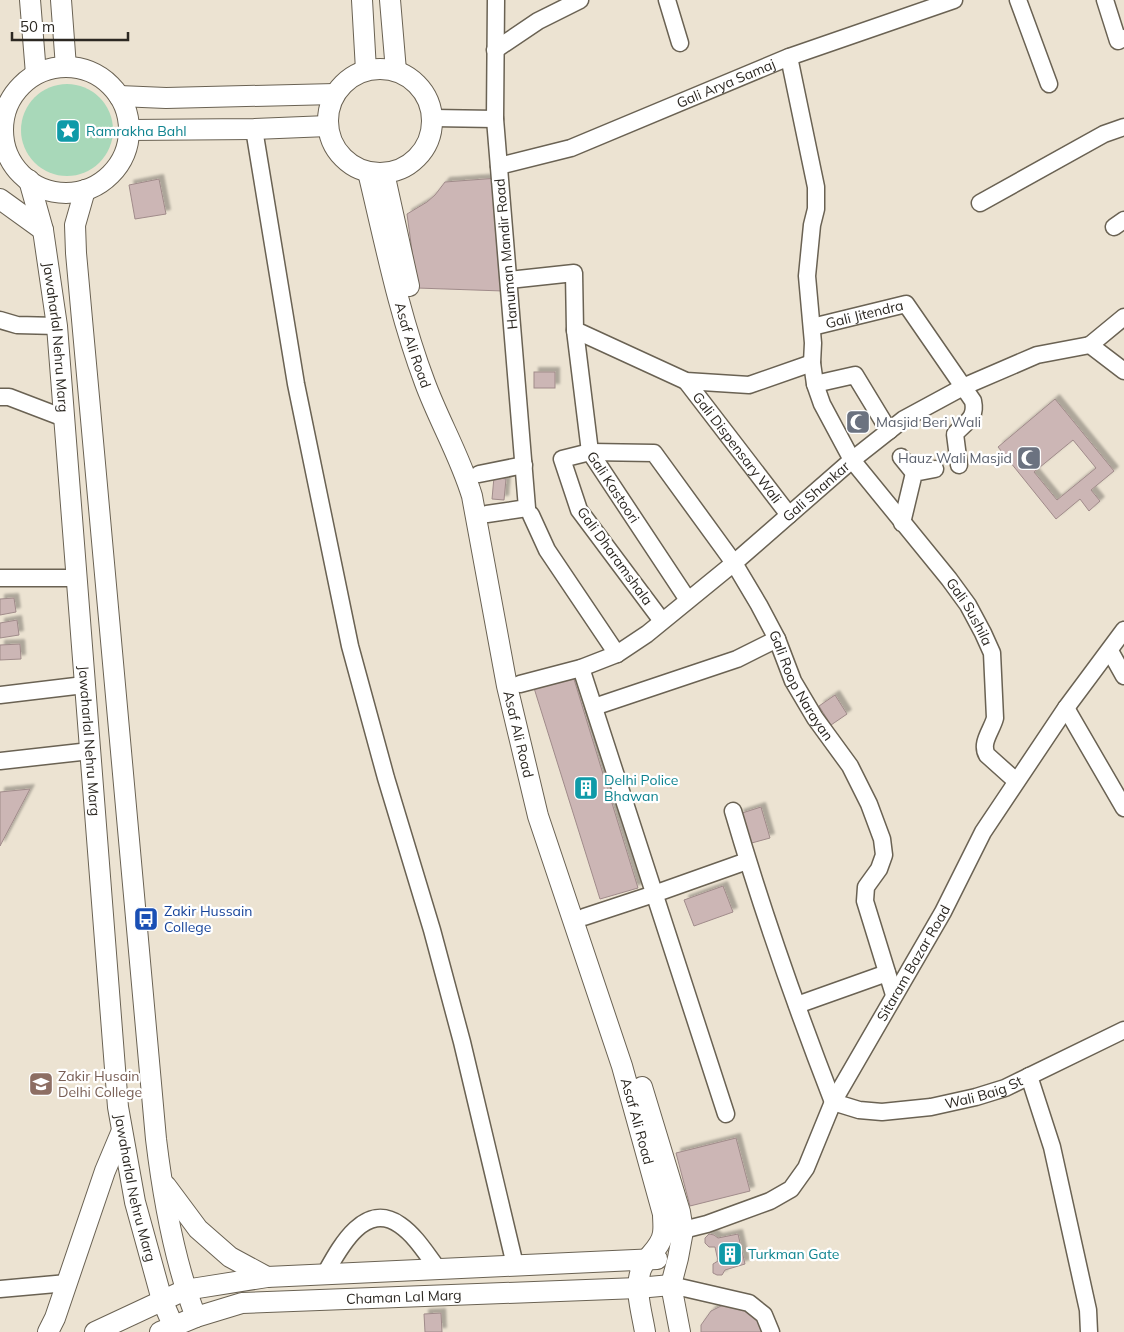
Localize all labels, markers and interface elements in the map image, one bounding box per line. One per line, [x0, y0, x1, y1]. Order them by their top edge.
scale bar [12, 10, 129, 42]
text: 50 m [20, 17, 55, 36]
street label: Gali Arya Samaj [674, 55, 778, 112]
place icon: Ramrakha Bahl [55, 118, 81, 144]
place label: Ramrakha Bahl [86, 122, 187, 140]
street label: Hanuman Mandir Road [490, 178, 522, 330]
street label: Jawaharlal Nehru Marg [39, 261, 73, 413]
street label: Gali Jitendra [824, 296, 905, 332]
street label: Asaf Ali Road [391, 300, 435, 391]
street label: Gali Dispensary Wali [689, 388, 786, 507]
mosque icon: Masjid Beri Wali [845, 409, 871, 435]
place label: Masjid Beri Wali [876, 413, 981, 431]
mosque icon: Hauz Wali Masjid [1016, 445, 1042, 471]
street label: Gali Kastoori [583, 448, 643, 526]
place label: Hauz Wali Masjid [898, 449, 1012, 467]
street label: Gali Shankar [779, 457, 854, 525]
street label: Gali Dharamshala [573, 503, 657, 609]
street label: Gali Sushila [942, 574, 996, 648]
street label: Gali Roop Narayan [765, 627, 837, 744]
street label: Jawaharlal Nehru Marg [75, 665, 104, 817]
street label: Asaf Ali Road [499, 689, 538, 780]
place label: Delhi Police Bhawan [604, 771, 678, 805]
building icon: Delhi Police Bhawan [573, 775, 599, 801]
place label: Zakir Hussain College [164, 902, 253, 936]
street label: Sitaram Bazar Road [873, 902, 954, 1024]
bus stop icon: Zakir Hussain College [133, 906, 159, 932]
place label: Zakir Husain Delhi College [58, 1067, 142, 1101]
school or university icon: Zakir Husain Delhi College [28, 1071, 54, 1097]
street label: Wali Baig St [943, 1072, 1026, 1113]
street label: Asaf Ali Road [617, 1076, 658, 1166]
street label: Jawaharlal Nehru Marg [110, 1113, 160, 1264]
building icon: Turkman Gate [717, 1241, 743, 1267]
place label: Turkman Gate [748, 1245, 839, 1263]
street label: Chaman Lal Marg [346, 1286, 462, 1308]

